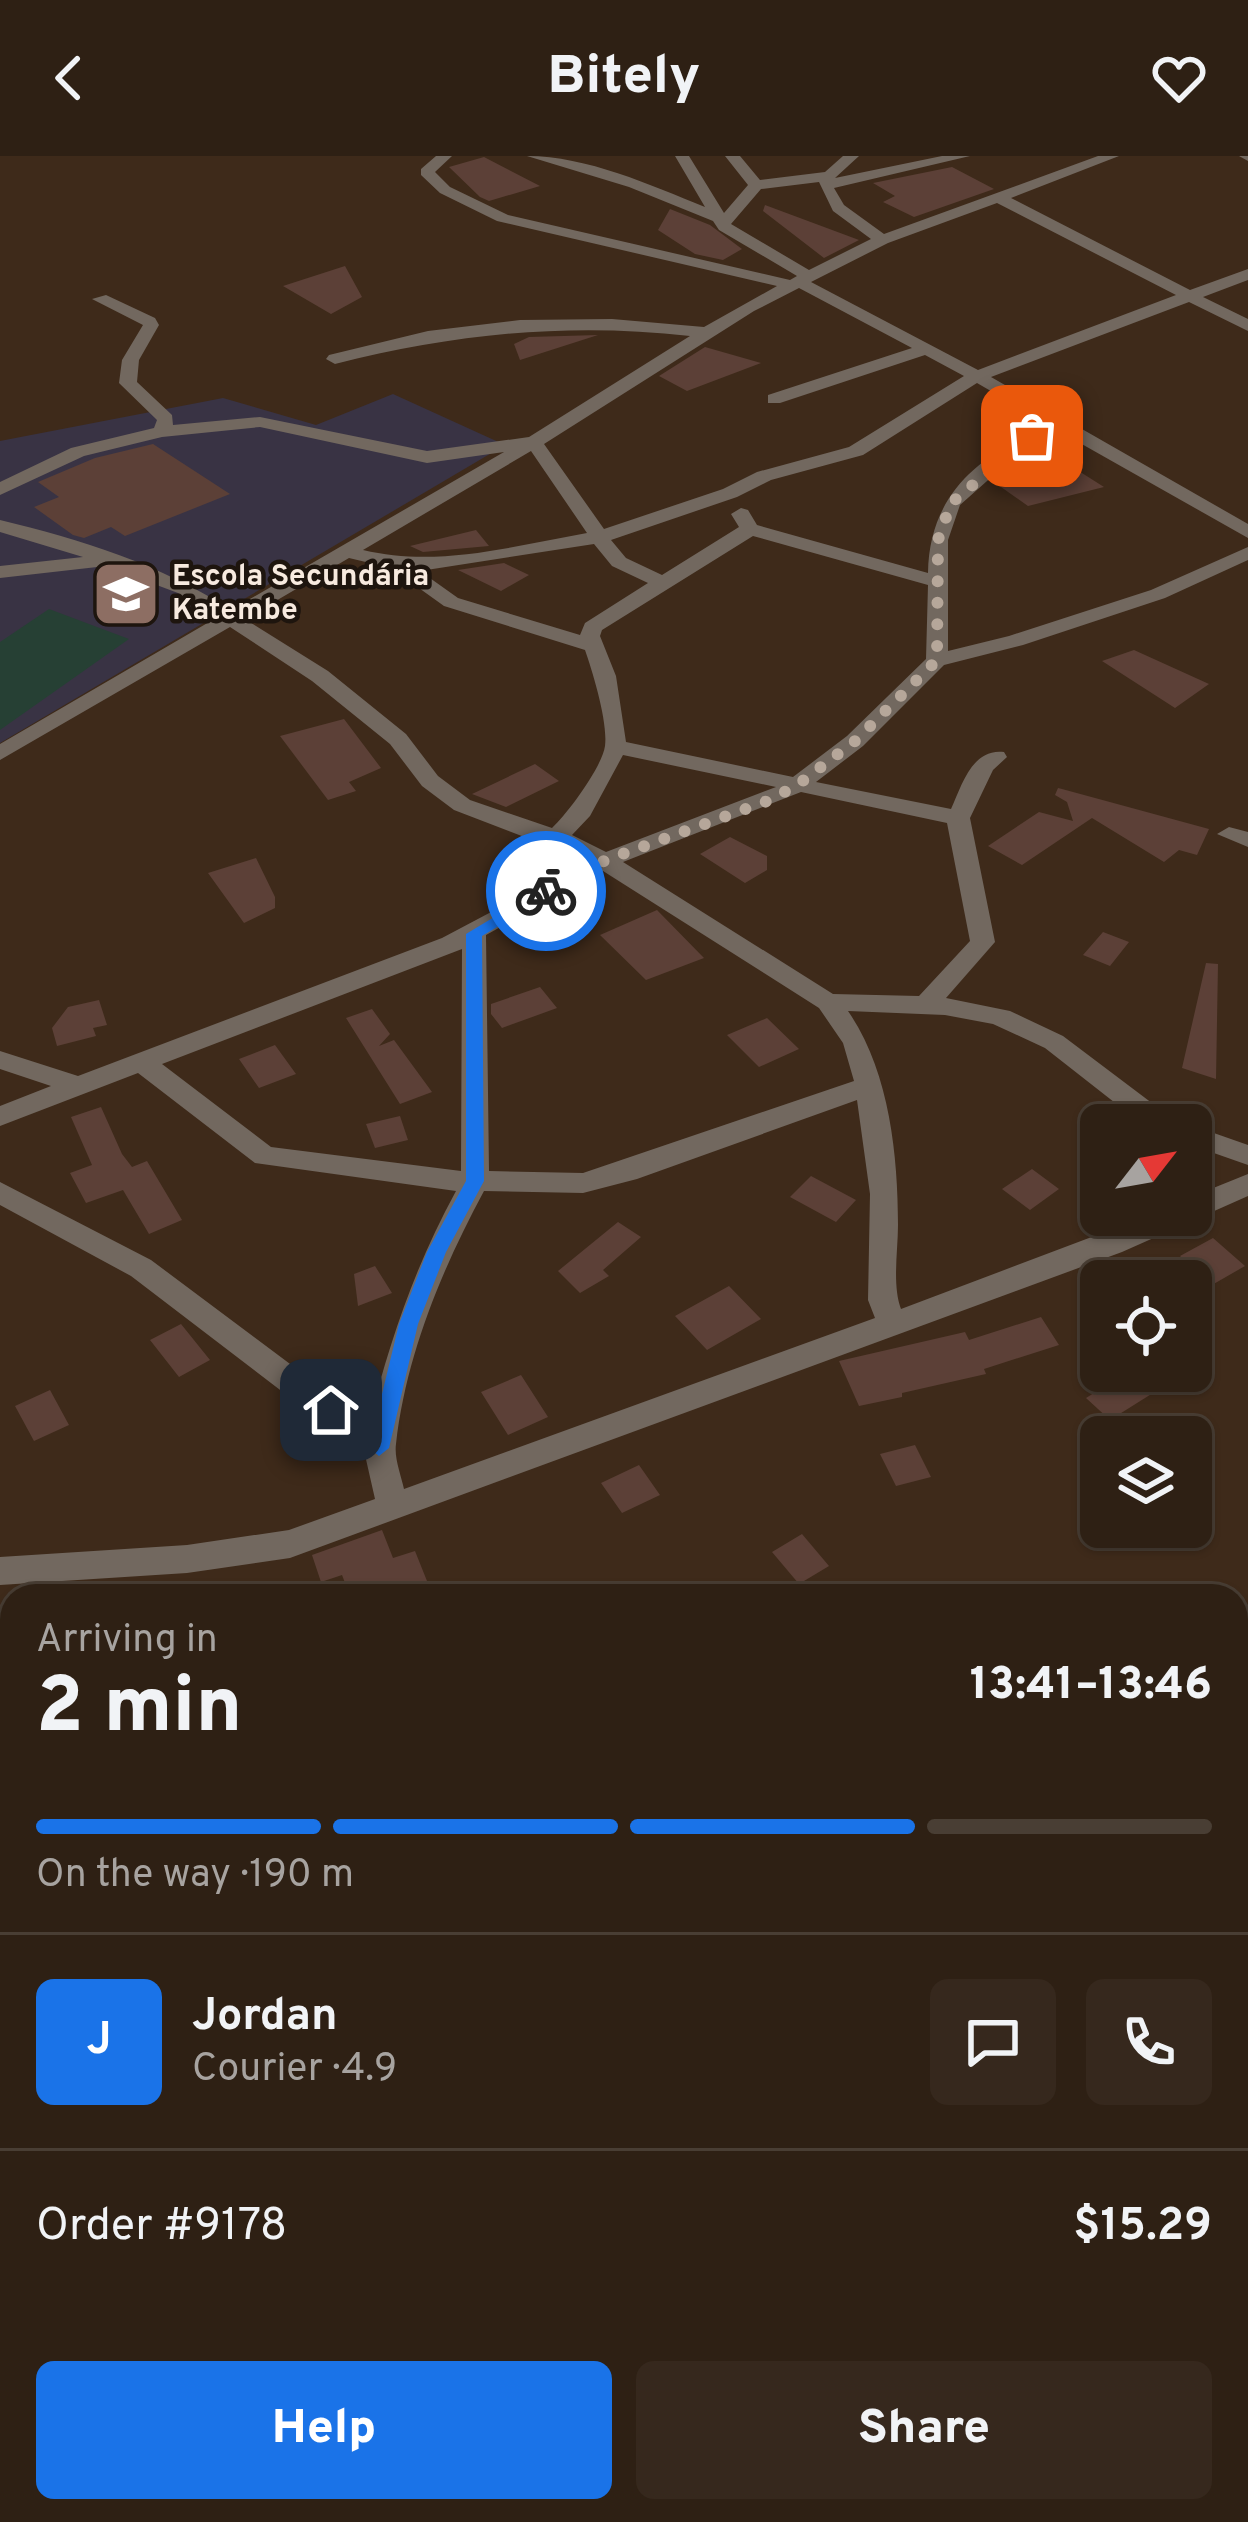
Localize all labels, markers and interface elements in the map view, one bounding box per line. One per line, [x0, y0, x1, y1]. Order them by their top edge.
text: Bitely [548, 44, 700, 113]
icon: back [36, 45, 102, 111]
icon: heart [1146, 45, 1212, 111]
pin [981, 385, 1083, 487]
icon: bag [999, 403, 1065, 469]
school or university icon: Escola Secundária Katembe [91, 559, 161, 629]
place label: Escola Secundária Katembe [172, 559, 429, 630]
courier [486, 831, 606, 951]
icon: bike [513, 858, 579, 924]
north arrow [1080, 1104, 1212, 1236]
map controls [1080, 1104, 1212, 1548]
button: locate [1080, 1260, 1212, 1392]
pin [280, 1359, 382, 1461]
icon: home [298, 1377, 364, 1443]
button: layers [1080, 1416, 1212, 1548]
text: Arriving in [36, 1617, 218, 1666]
text: 13:41–13:46 [970, 1658, 1212, 1715]
text: 2 min [36, 1661, 242, 1760]
text: On the way · 190 m [36, 1852, 354, 1901]
button: chat [930, 1979, 1056, 2105]
button: phone [1086, 1979, 1212, 2105]
text: Jordan [192, 1989, 338, 2046]
text: J [86, 2013, 112, 2070]
text: Courier · 4.9 [192, 2046, 397, 2095]
text: Order #9178 [36, 2199, 287, 2256]
text: $15.29 [1073, 2199, 1212, 2256]
button: Help [36, 2361, 612, 2499]
button: Share [636, 2361, 1212, 2499]

